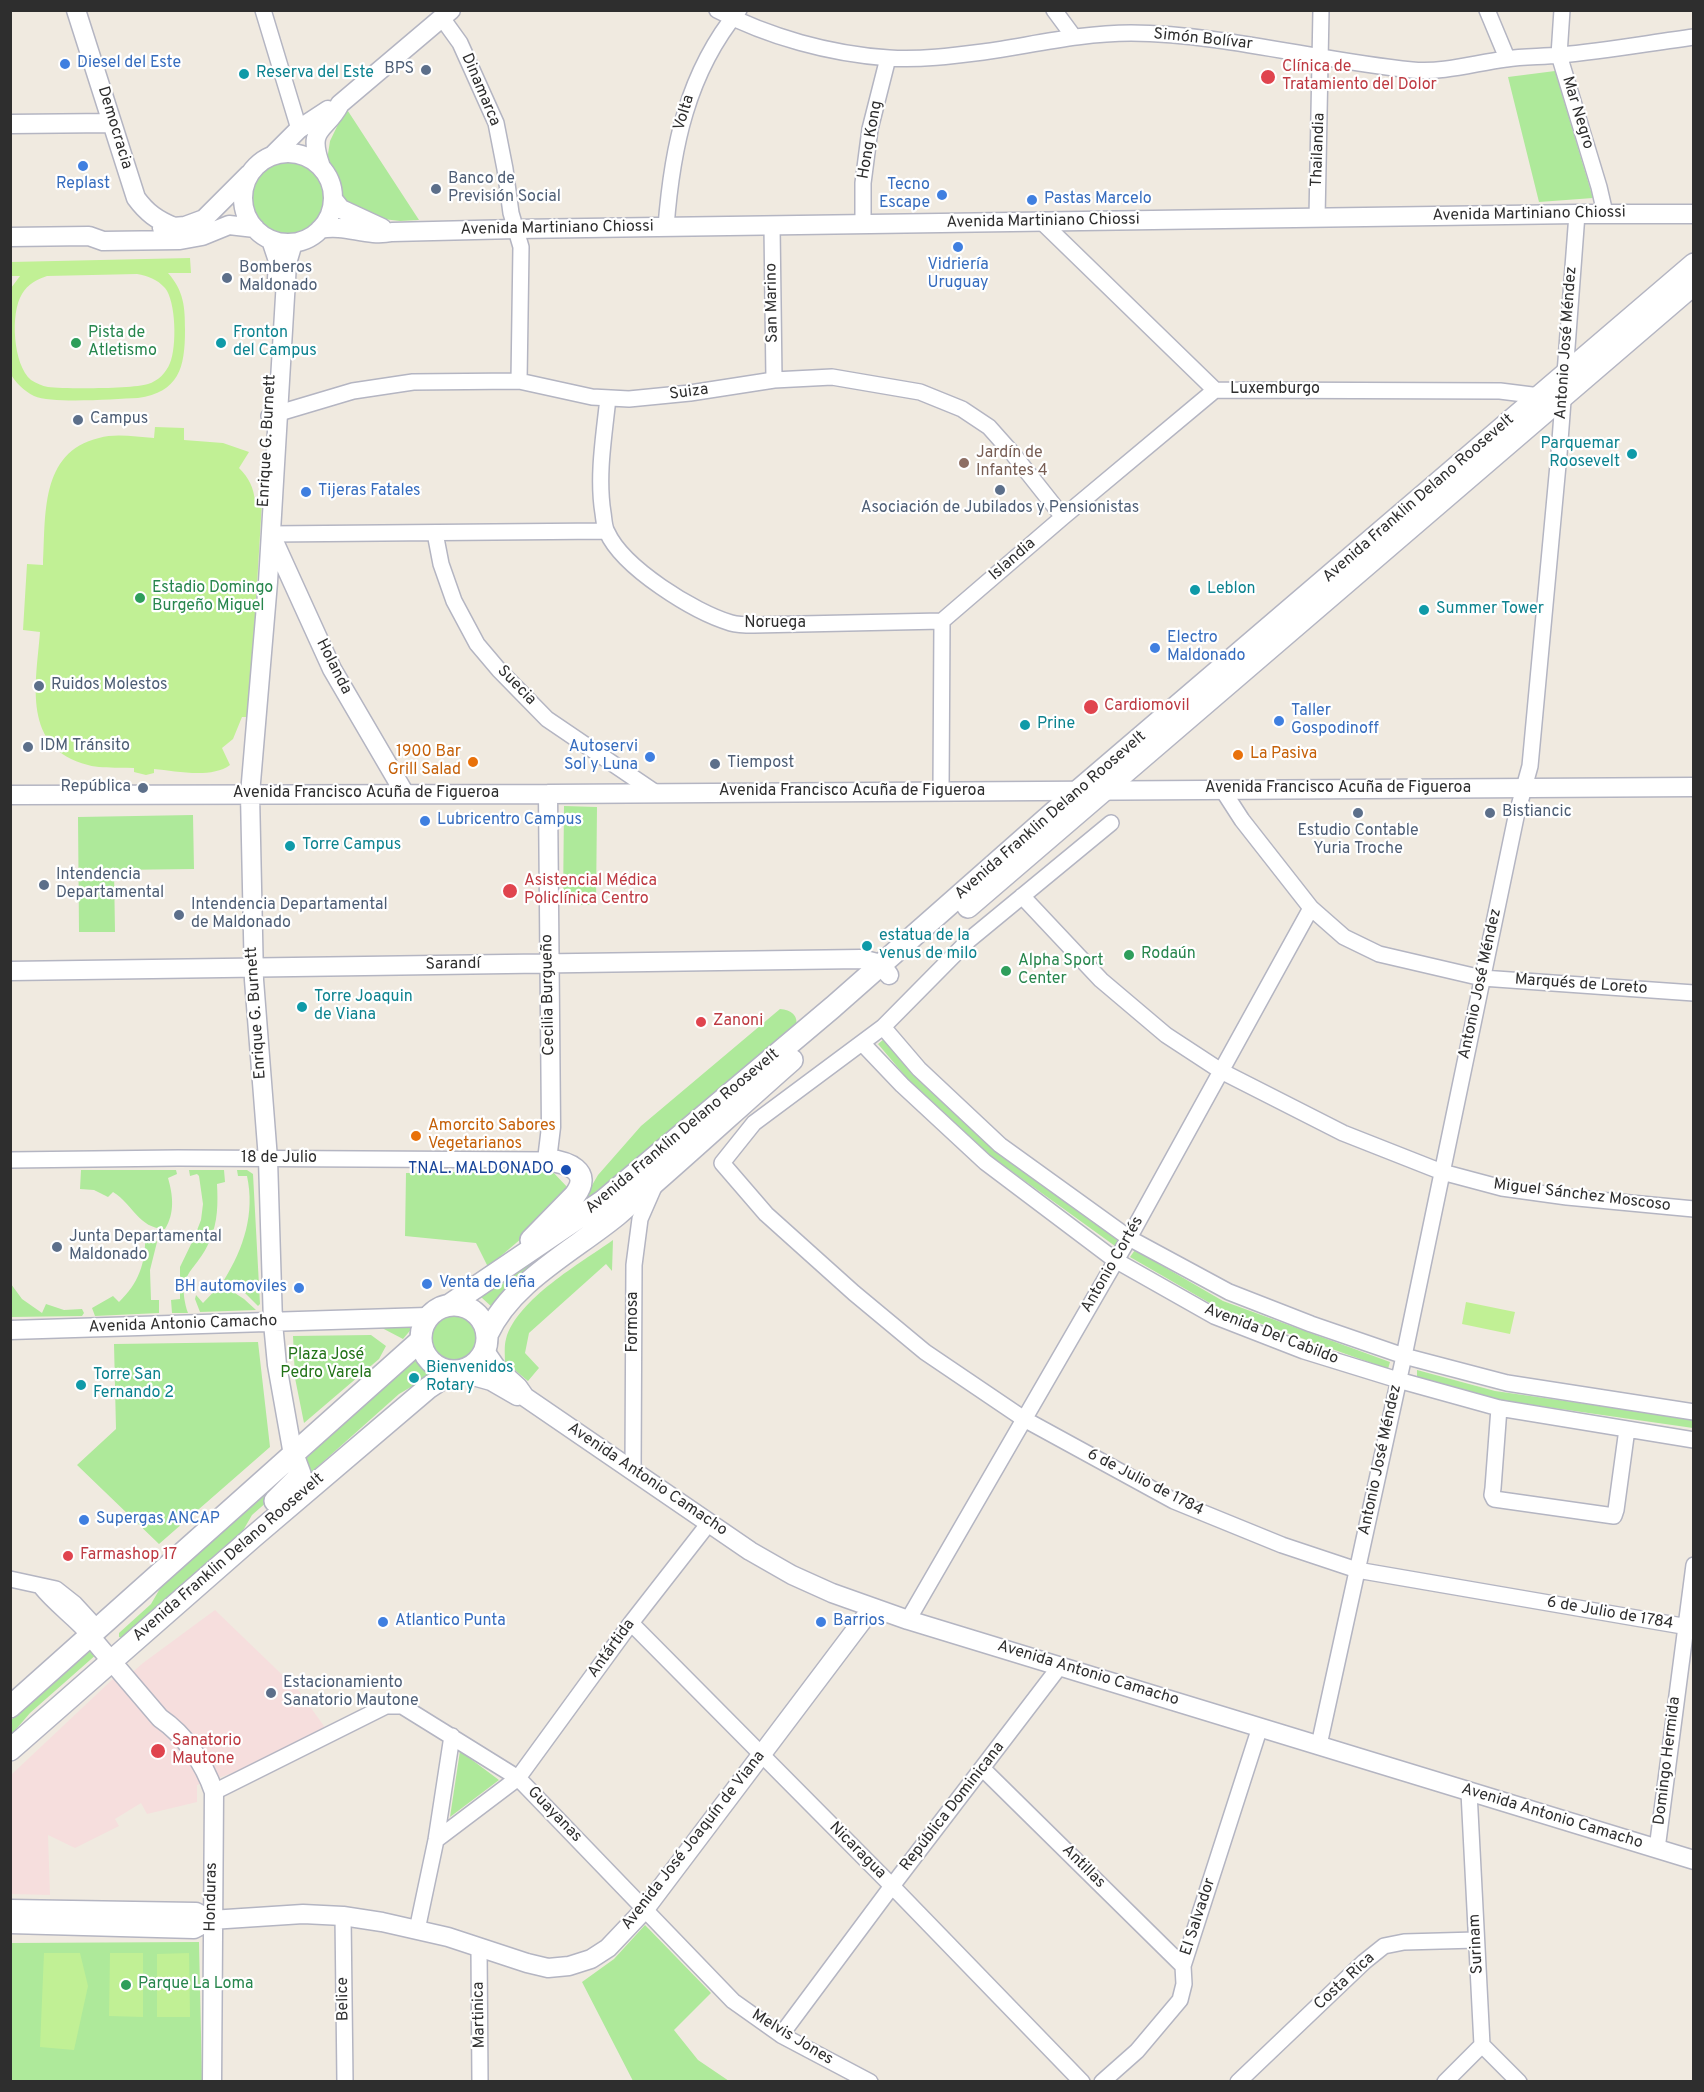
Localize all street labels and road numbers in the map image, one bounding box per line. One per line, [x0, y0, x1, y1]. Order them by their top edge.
street label: Simón Bolívar [1152, 25, 1254, 55]
street label: Dinamarca [456, 51, 504, 129]
street label: Mar Negro [1557, 74, 1597, 152]
street label: Democracia [92, 84, 136, 172]
street label: Volta [671, 93, 699, 133]
street label: Hong Kong [855, 99, 887, 181]
street label: Thailandia [1308, 112, 1330, 188]
street label: Avenida Martiniano Chiossi [1432, 204, 1626, 226]
street label: Avenida Martiniano Chiossi [946, 211, 1140, 233]
street label: Avenida Martiniano Chiossi [460, 218, 654, 240]
street label: San Marino [763, 263, 783, 343]
street label: Antonio José Méndez [1552, 266, 1582, 420]
street label: Enrique G. Burnett [255, 374, 281, 508]
street label: Luxemburgo [1230, 380, 1320, 400]
street label: Suiza [668, 381, 710, 405]
street label: Avenida Franklin Delano Roosevelt [1320, 411, 1518, 587]
street label: Islandia [986, 535, 1040, 585]
street label: Noruega [744, 614, 806, 634]
street label: Holanda [311, 636, 355, 698]
street label: Suecia [492, 662, 540, 710]
street label: Avenida Franklin Delano Roosevelt [952, 728, 1150, 904]
street label: Avenida Francisco Acuña de Figueroa [1205, 779, 1471, 799]
street label: Avenida Francisco Acuña de Figueroa [719, 782, 985, 802]
street label: Avenida Francisco Acuña de Figueroa [233, 784, 499, 804]
street label: Antonio José Méndez [1456, 907, 1506, 1061]
street label: Cecilia Burgueño [538, 934, 560, 1056]
street label: Enrique G. Burnett [243, 946, 271, 1080]
street label: Sarandí [425, 955, 481, 975]
street label: Marqués de Loreto [1514, 971, 1648, 999]
street label: Avenida Franklin Delano Roosevelt [582, 1045, 784, 1219]
street label: 18 de Julio [241, 1149, 317, 1169]
street label: Miguel Sánchez Moscoso [1492, 1176, 1672, 1216]
street label: Antonio Cortés [1078, 1213, 1148, 1317]
street label: Formosa [624, 1291, 644, 1353]
street label: Avenida Del Cabildo [1201, 1301, 1341, 1369]
street label: Avenida Antonio Camacho [88, 1312, 278, 1338]
street label: Antonio José Méndez [1356, 1383, 1406, 1537]
street label: Avenida Antonio Camacho [563, 1419, 731, 1541]
street label: 6 de Julio de 1784 [1084, 1445, 1206, 1521]
street label: Avenida Franklin Delano Roosevelt [130, 1470, 328, 1646]
street label: 6 de Julio de 1784 [1545, 1593, 1675, 1635]
street label: Antártida [584, 1616, 640, 1682]
street label: Avenida Antonio Camacho [995, 1637, 1181, 1711]
street label: Domingo Hermida [1651, 1696, 1685, 1826]
street label: República Dominicana [897, 1739, 1009, 1875]
street label: Avenida José Joaquín de Viana [618, 1748, 770, 1934]
street label: Avenida Antonio Camacho [1459, 1780, 1645, 1854]
street label: Guayanas [523, 1783, 585, 1847]
street label: Nicaragua [824, 1818, 890, 1884]
street label: Antillas [1057, 1841, 1109, 1893]
street label: Honduras [202, 1862, 222, 1932]
street label: El Salvador [1177, 1876, 1221, 1958]
street label: Surinam [1466, 1913, 1488, 1975]
street label: Costa Rica [1311, 1949, 1379, 2015]
street label: Belice [334, 1977, 354, 2021]
street label: Martinica [470, 1982, 490, 2048]
street label: Melvis Jones [748, 2006, 836, 2070]

